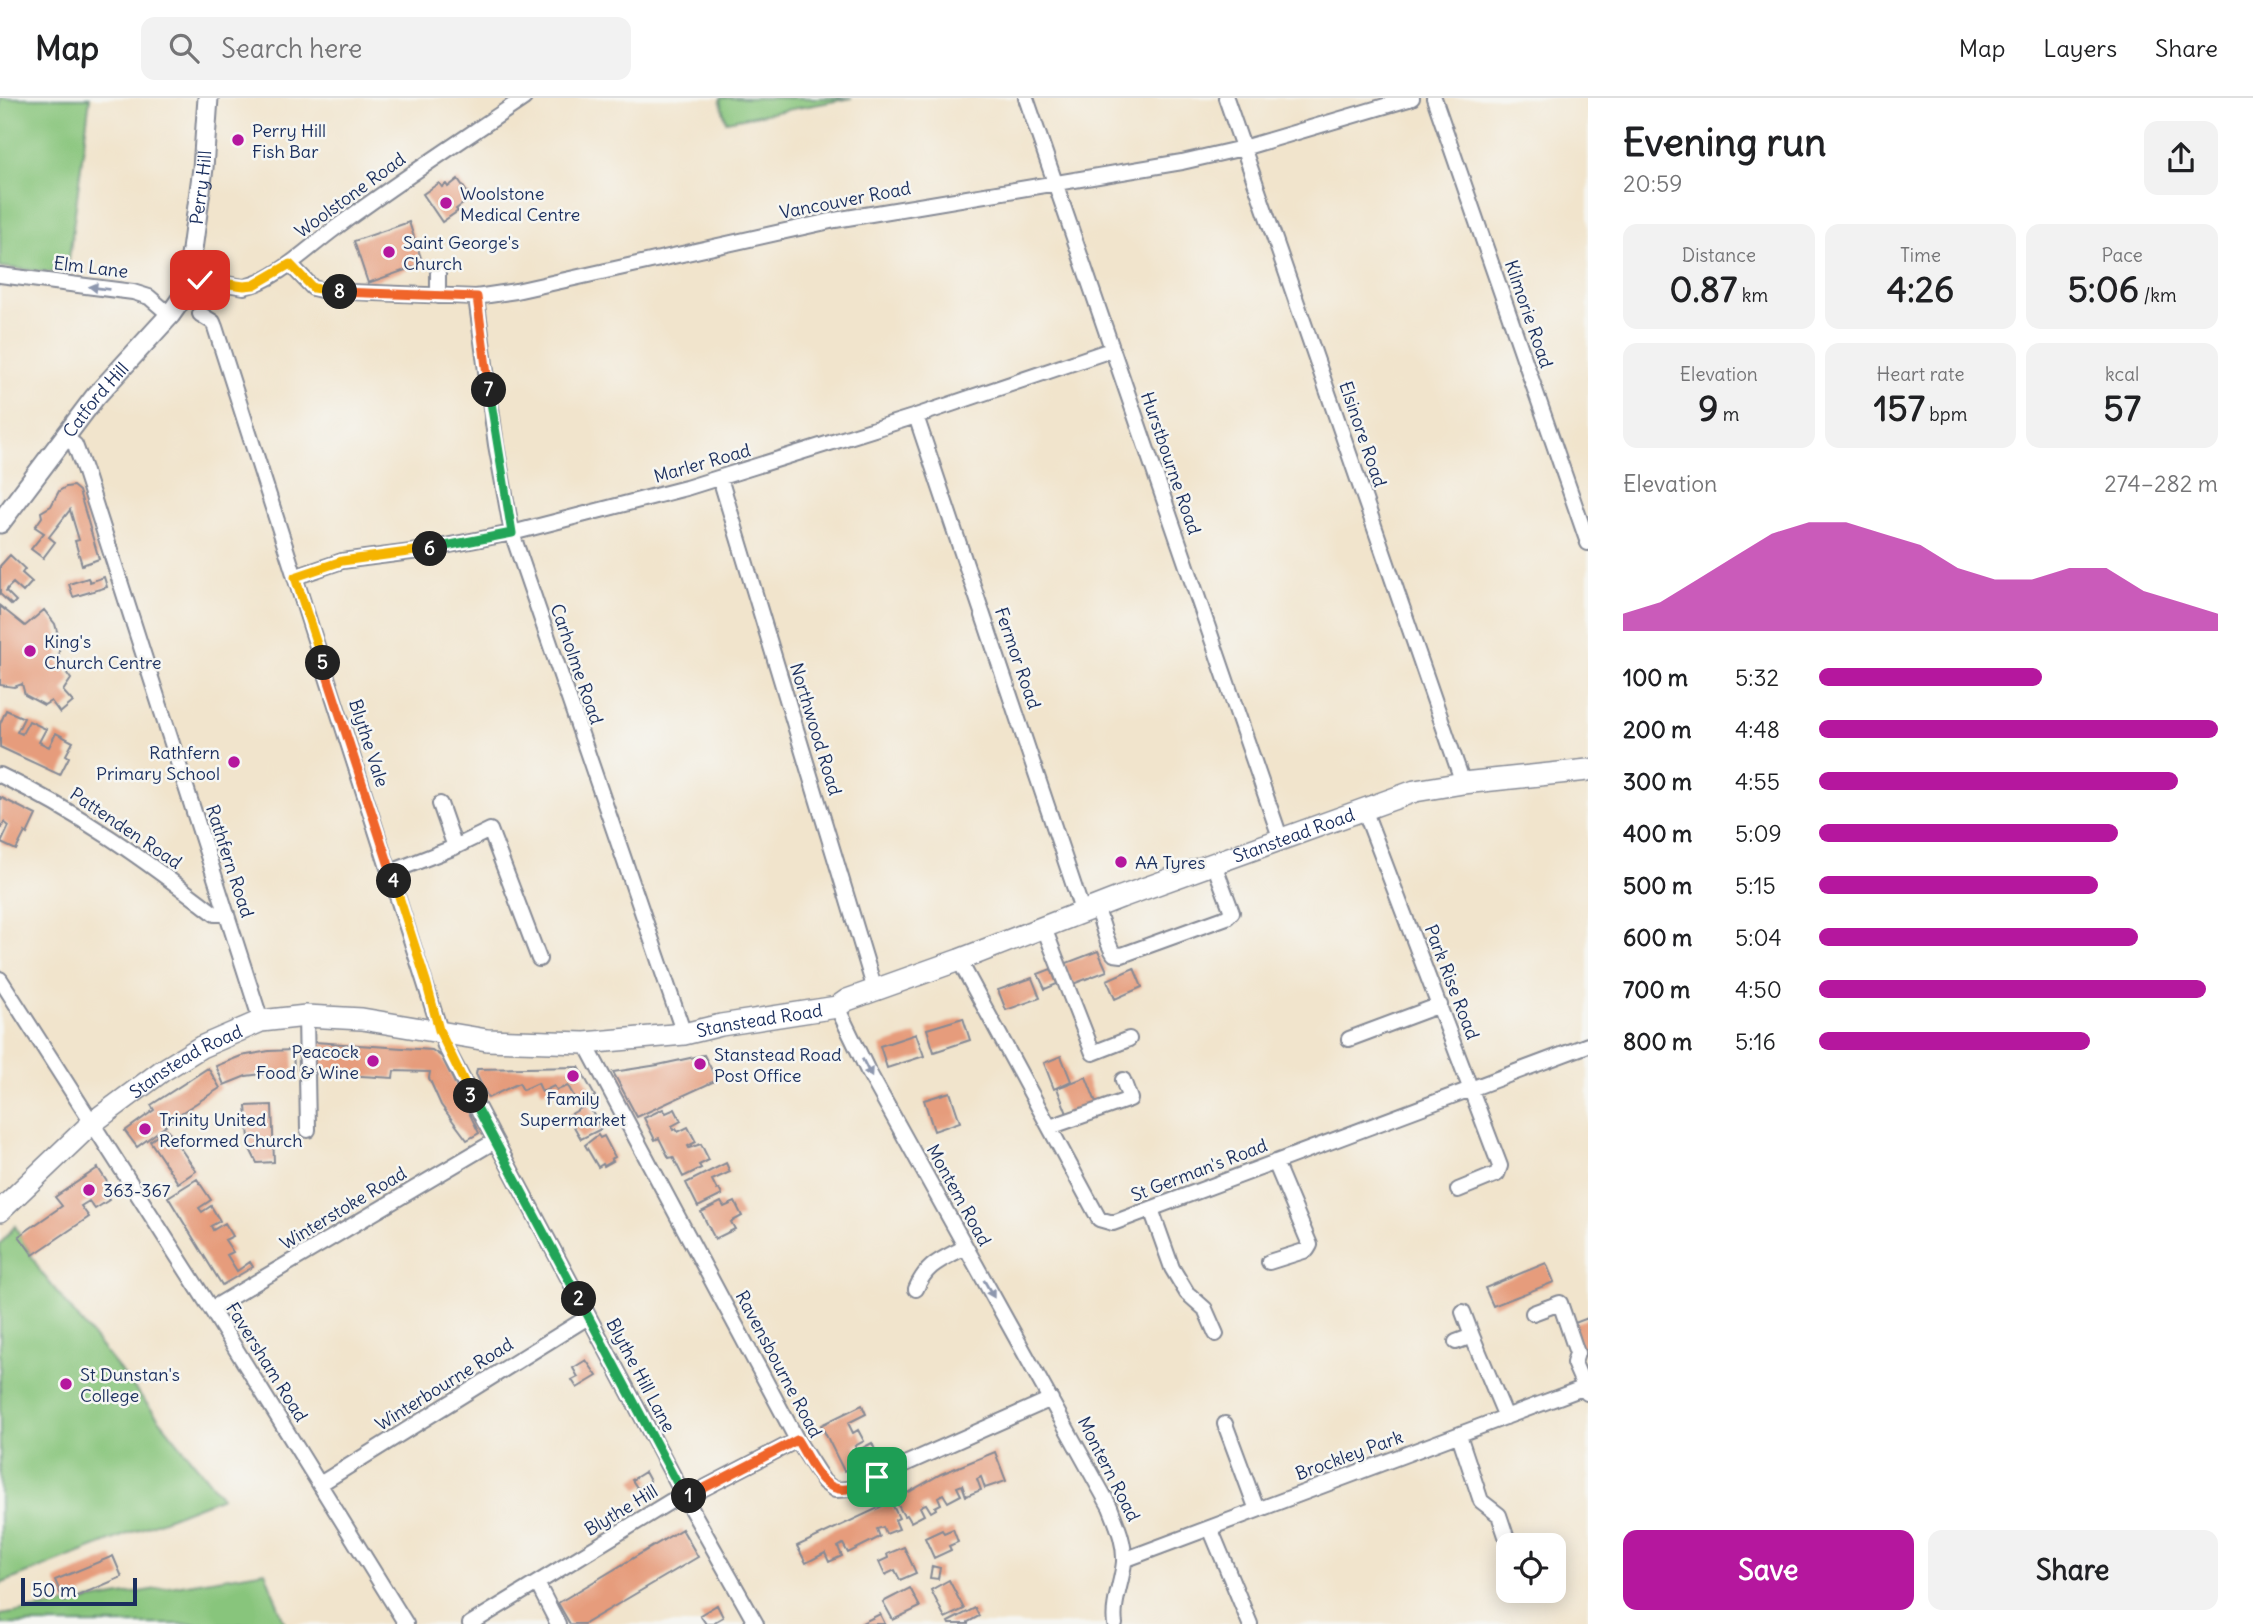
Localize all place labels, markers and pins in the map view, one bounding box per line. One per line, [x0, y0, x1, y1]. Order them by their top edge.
place label: Perry Hill Fish Bar [252, 119, 326, 163]
marker: Perry Hill Fish Bar [230, 132, 246, 148]
place label: Woolstone Medical Centre [460, 182, 580, 226]
marker: Woolstone Medical Centre [438, 195, 454, 211]
place label: Saint George's Church [403, 231, 519, 275]
marker: Saint George's Church [381, 244, 397, 260]
pin [170, 250, 230, 310]
pin: 8 [322, 274, 358, 310]
pin: 7 [472, 372, 506, 408]
pin: 6 [412, 532, 448, 566]
place label: King's Church Centre [44, 630, 162, 674]
marker: King's Church Centre [22, 643, 38, 659]
pin: 5 [306, 646, 340, 680]
place label: Rathfern Primary School [96, 741, 220, 785]
marker: Rathfern Primary School [226, 754, 242, 770]
place label: AA Tyres [1135, 851, 1205, 874]
marker: AA Tyres [1113, 854, 1129, 870]
pin: 4 [376, 864, 412, 898]
place label: Peacock Food & Wine [256, 1040, 359, 1084]
place label: Stanstead Road Post Office [714, 1043, 842, 1087]
marker: Peacock Food & Wine [365, 1053, 381, 1069]
marker: Stanstead Road Post Office [692, 1056, 708, 1072]
marker: Family Supermarket [565, 1068, 581, 1084]
pin: 3 [454, 1079, 489, 1114]
place label: Family Supermarket [520, 1087, 626, 1131]
place label: Trinity United Reformed Church [159, 1108, 303, 1152]
marker: Trinity United Reformed Church [137, 1121, 153, 1137]
place label: 363-367 [103, 1179, 171, 1202]
marker: 363-367 [81, 1182, 97, 1198]
pin: 2 [562, 1282, 596, 1316]
place label: St Dunstan's College [80, 1363, 180, 1407]
marker: St Dunstan's College [58, 1376, 74, 1392]
pin [847, 1447, 907, 1507]
pin: 1 [672, 1478, 706, 1514]

